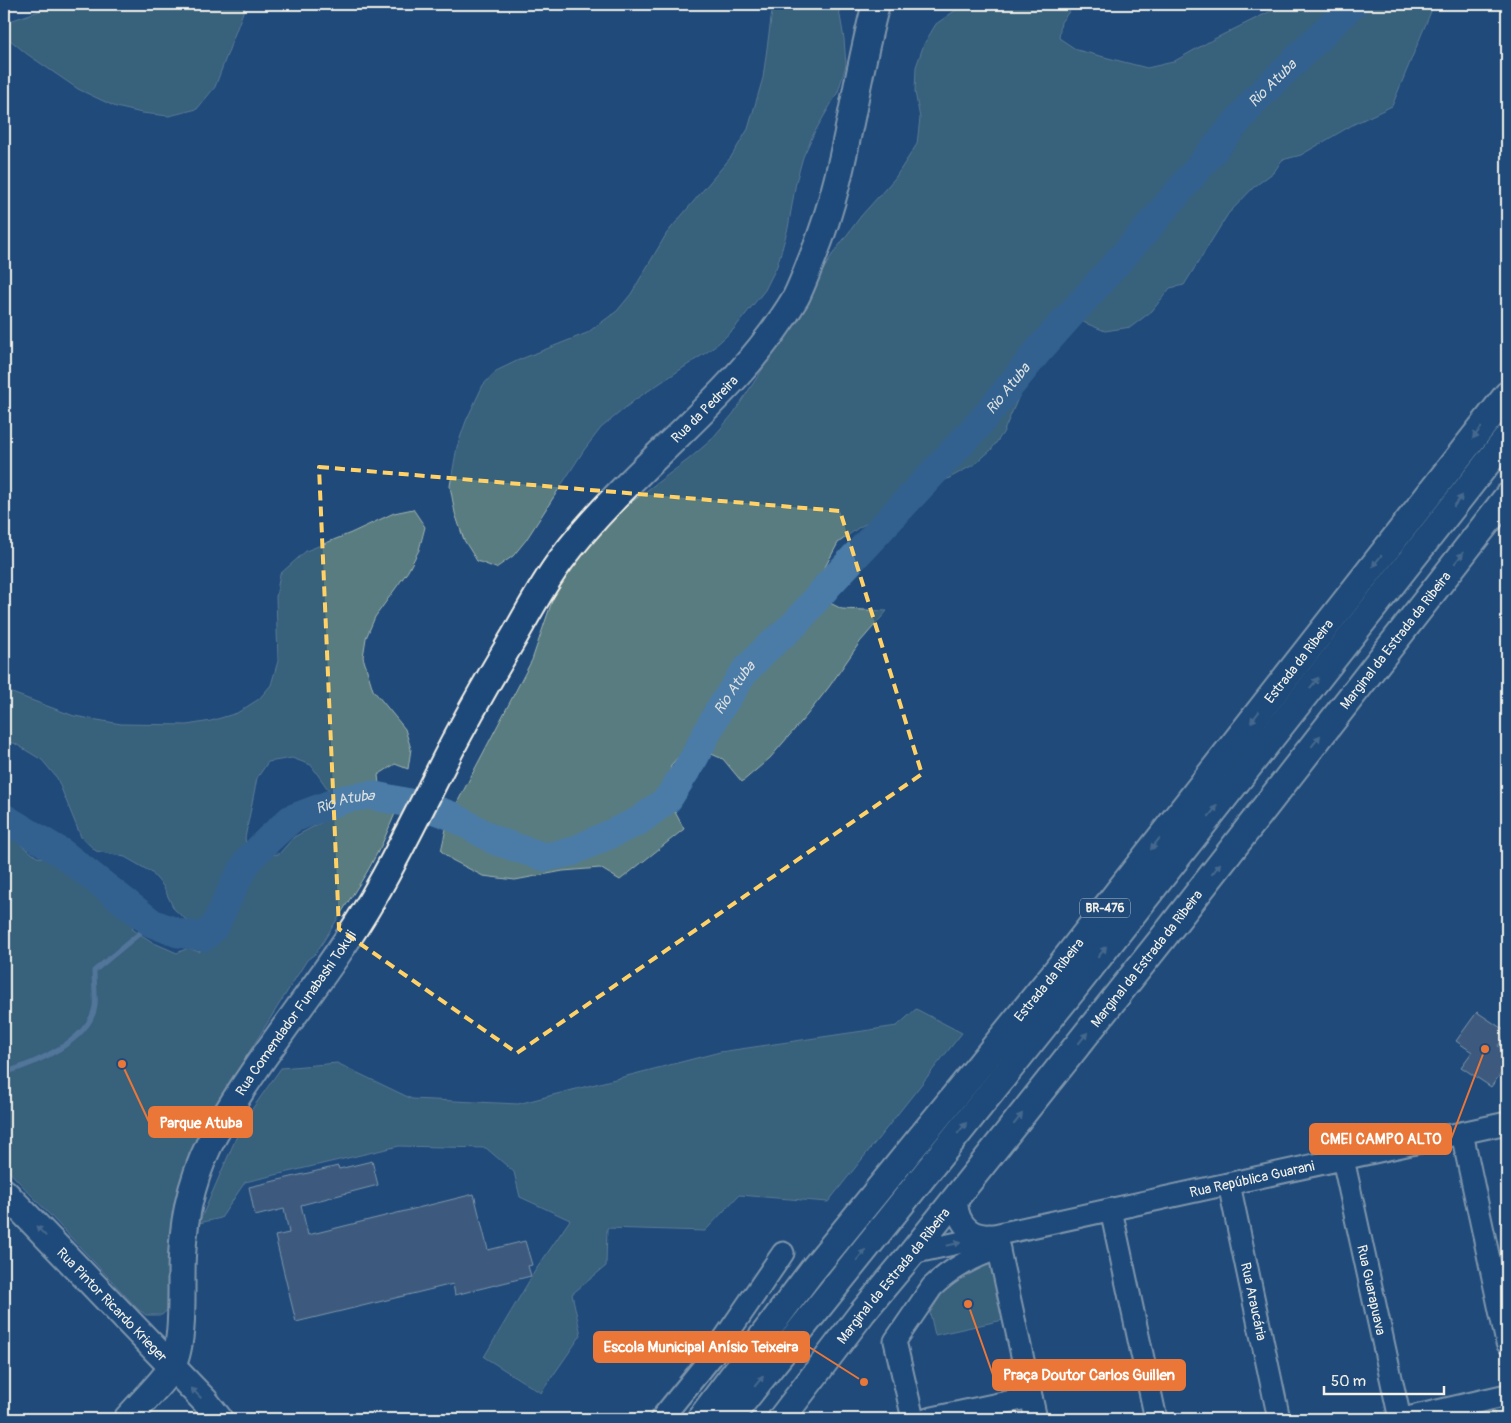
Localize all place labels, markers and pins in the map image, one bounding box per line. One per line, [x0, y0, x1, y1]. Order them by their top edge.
callout: Parque Atuba [149, 1107, 252, 1137]
callout: CMEI CAMPO ALTO [1310, 1124, 1451, 1154]
callout: Escola Municipal Anísio Teixeira [594, 1332, 809, 1362]
callout: Praça Doutor Carlos Guillen [993, 1360, 1185, 1390]

